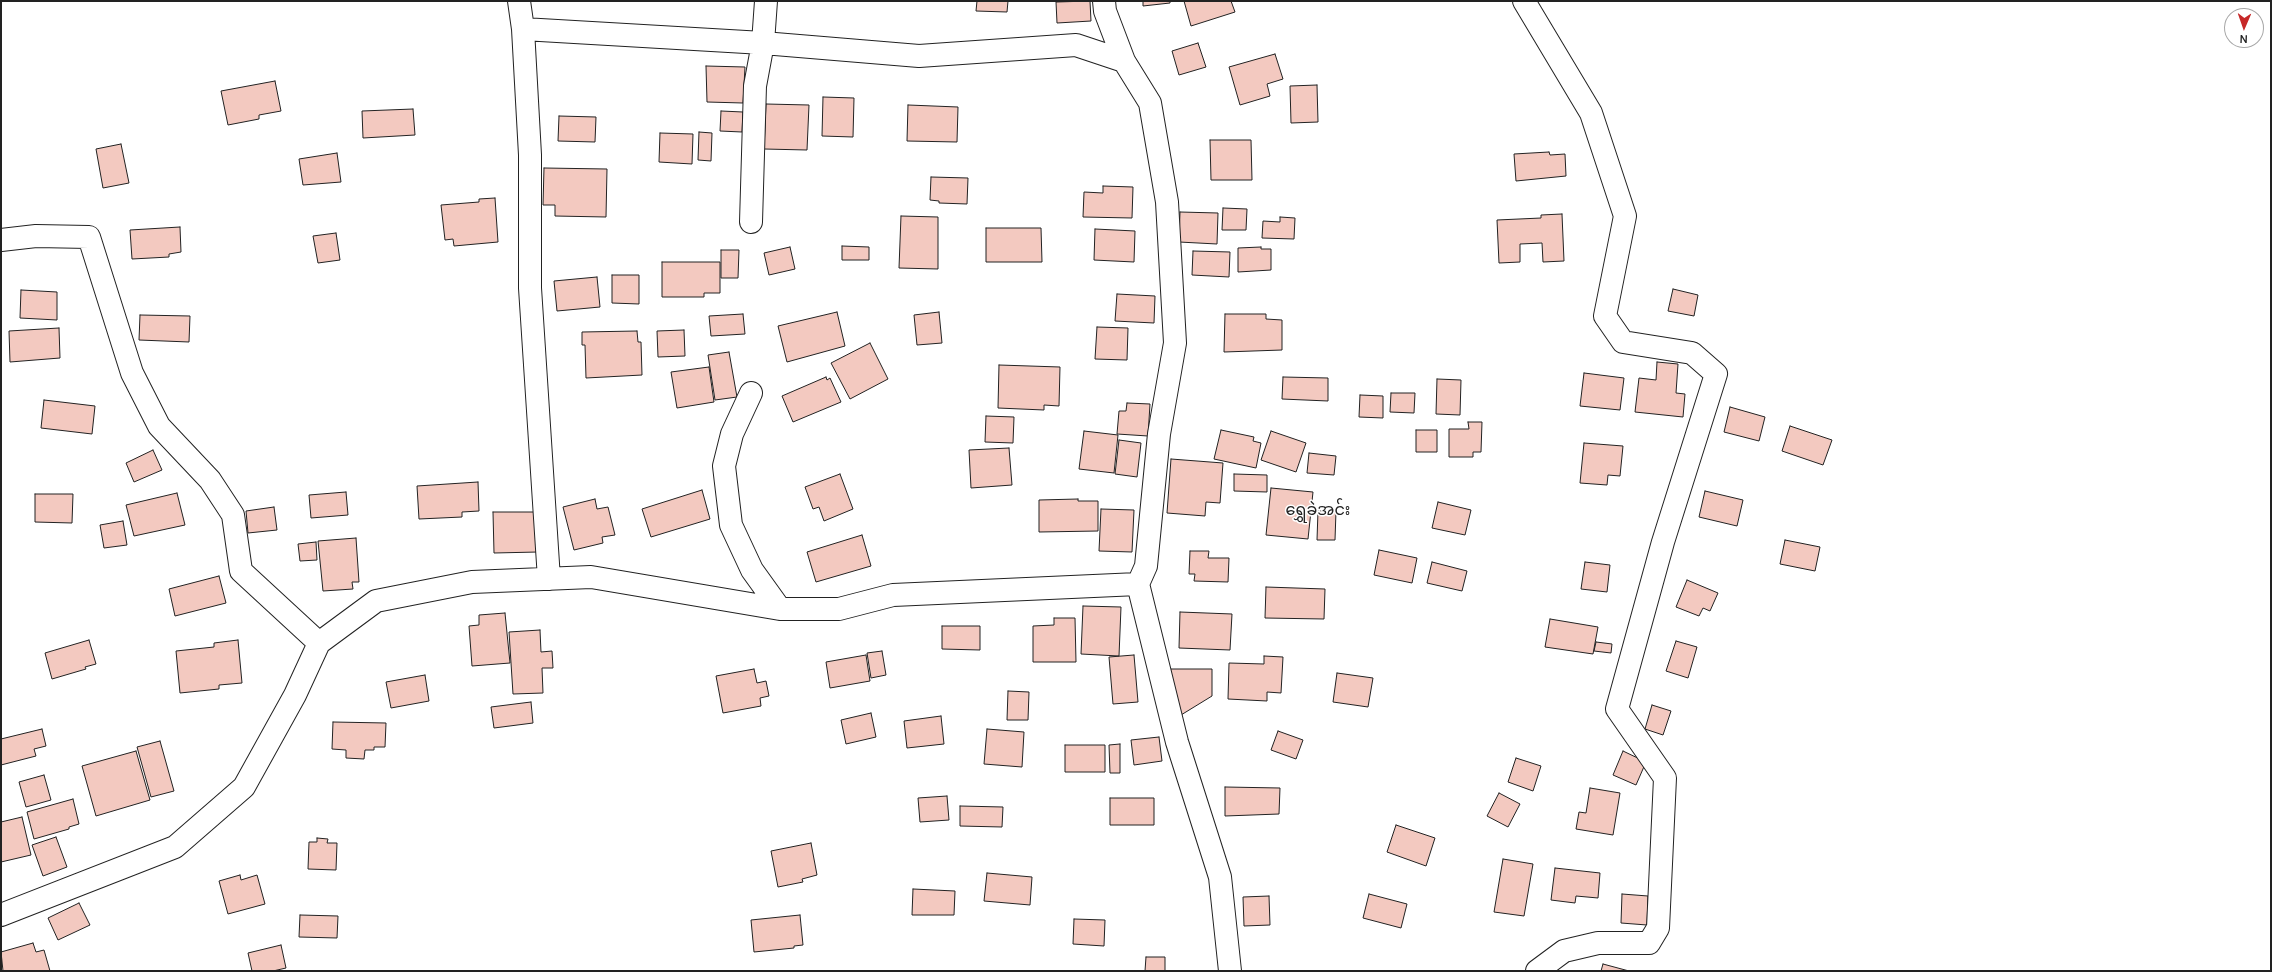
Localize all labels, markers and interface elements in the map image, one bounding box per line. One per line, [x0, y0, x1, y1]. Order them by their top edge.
north arrow [2224, 8, 2264, 48]
text: N [2239, 32, 2248, 47]
district label: ရွှေခဲအင်း [1286, 501, 1350, 521]

